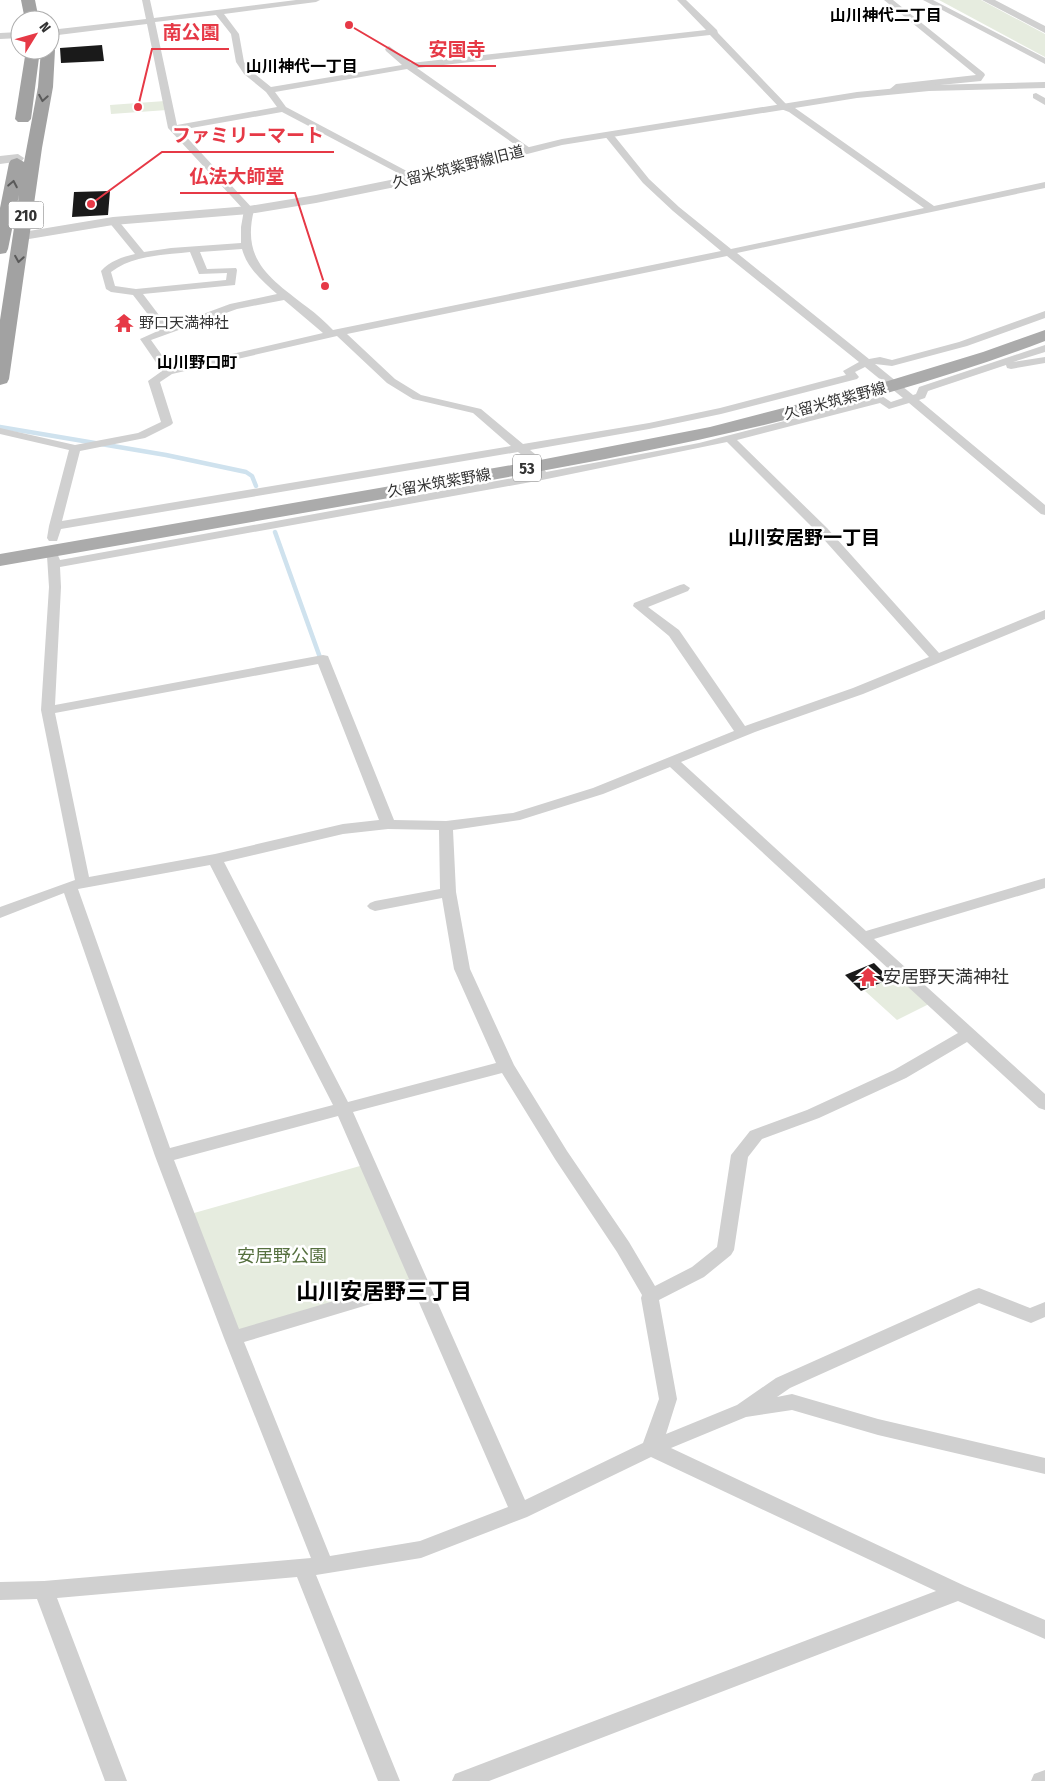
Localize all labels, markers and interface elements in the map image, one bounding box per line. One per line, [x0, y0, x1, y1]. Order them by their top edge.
district label: 山川神代二丁目 [830, 6, 942, 25]
north arrow [10, 10, 60, 60]
callout: 南公園 [152, 15, 229, 49]
text: N [36, 19, 54, 36]
text: 南公園 [162, 21, 220, 44]
callout: 安国寺 [419, 32, 496, 66]
text: 安国寺 [428, 38, 486, 61]
district label: 山川神代一丁目 [246, 57, 358, 76]
one-way arrow [39, 94, 49, 103]
callout: ファミリーマート [162, 118, 334, 152]
text: ファミリーマート [172, 124, 324, 147]
street label: 久留米筑紫野線旧道 [390, 142, 526, 192]
callout: 仏法大師堂 [180, 159, 295, 193]
text: 仏法大師堂 [189, 165, 285, 188]
one-way arrow [7, 180, 17, 188]
road number: 210 [8, 202, 44, 228]
one-way arrow [15, 254, 25, 263]
temple icon: 野口天満神社 [113, 312, 135, 334]
place label: 野口天満神社 [139, 314, 229, 332]
district label: 山川野口町 [157, 353, 237, 372]
street label: 久留米筑紫野線 [782, 379, 888, 423]
road number: 53 [513, 454, 541, 482]
street label: 久留米筑紫野線 [386, 465, 492, 501]
district label: 山川安居野一丁目 [728, 526, 880, 549]
temple icon: 安居野天満神社 [857, 966, 879, 988]
place label: 安居野天満神社 [883, 966, 1009, 988]
park label: 安居野公園 [237, 1245, 327, 1267]
district label: 山川安居野三丁目 [296, 1278, 472, 1305]

